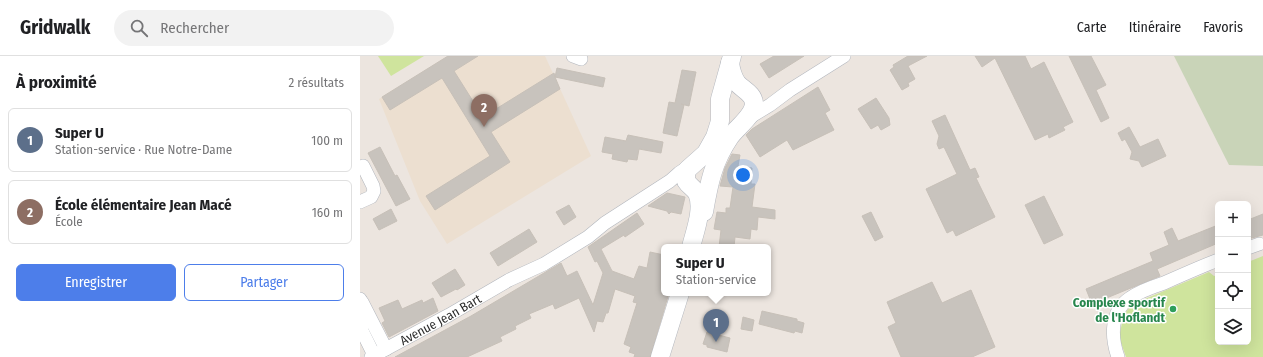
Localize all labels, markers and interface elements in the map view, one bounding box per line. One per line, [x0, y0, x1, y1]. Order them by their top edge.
search box [114, 10, 394, 46]
text: Gridwalk [20, 16, 90, 39]
icon: search [128, 17, 150, 39]
text: Rechercher [160, 19, 229, 37]
text: Carte [1077, 19, 1107, 36]
text: Itinéraire [1129, 19, 1181, 36]
text: Favoris [1203, 19, 1243, 36]
text: À proximité [16, 72, 97, 93]
text: 2 résultats [289, 75, 344, 90]
pin: 2 [471, 94, 497, 127]
text: Super U [55, 124, 104, 142]
text: 1 [27, 133, 33, 148]
text: 100 m [311, 133, 343, 148]
text: Station-service · Rue Notre-Dame [55, 142, 232, 157]
your location [733, 165, 753, 185]
text: École élémentaire Jean Macé [55, 196, 232, 214]
map controls [1215, 201, 1251, 345]
button: + [1215, 201, 1251, 237]
text: 2 [27, 205, 33, 220]
text: 160 m [312, 205, 343, 220]
text: École [55, 214, 83, 229]
button: − [1215, 237, 1251, 273]
popup [661, 244, 771, 296]
text: Super U [676, 254, 725, 272]
button: Enregistrer [16, 264, 176, 301]
button: Partager [184, 264, 344, 301]
text: Station-service [676, 272, 756, 287]
button: locate [1215, 273, 1251, 309]
street label: Avenue Jean Bart [397, 290, 484, 348]
place label: Complexe sportif de l'Hoflandt [1073, 295, 1167, 325]
marker: Complexe sportif de l'Hoflandt [1168, 304, 1178, 314]
pin: 1 [703, 309, 729, 342]
button: layers [1215, 309, 1251, 345]

